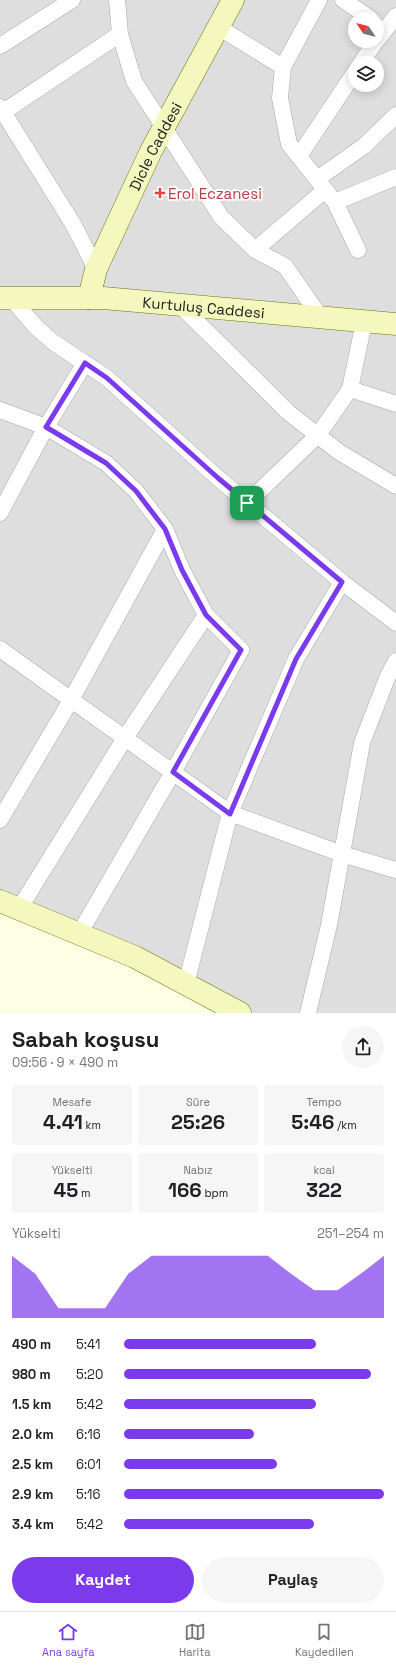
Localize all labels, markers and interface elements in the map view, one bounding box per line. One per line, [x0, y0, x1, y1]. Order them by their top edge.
north arrow [348, 12, 384, 48]
map controls [348, 12, 384, 92]
button: layers [348, 56, 384, 92]
street label: Dicle Caddesi [124, 99, 185, 194]
place label: Erol Eczanesi [168, 184, 262, 203]
marker: Erol Eczanesi [155, 188, 165, 198]
street label: Kurtuluş Caddesi [142, 292, 265, 322]
pin [230, 486, 264, 520]
icon: arrive [236, 492, 258, 514]
text: Sabah koşusu [12, 1025, 159, 1053]
button: share [342, 1026, 384, 1068]
text: 09:56 · 9 × 490 m [12, 1054, 118, 1071]
text: Mesafe [53, 1095, 91, 1109]
text: Süre [186, 1095, 210, 1109]
text: Tempo [306, 1095, 342, 1109]
text: 4.41 [43, 1109, 83, 1135]
text: 25:26 [171, 1109, 225, 1135]
text: 5:46 [291, 1109, 334, 1135]
text: km [83, 1118, 101, 1132]
text: /km [334, 1118, 357, 1132]
text: Yükselti [51, 1163, 93, 1177]
text: Nabız [183, 1163, 213, 1177]
text: kcal [313, 1163, 335, 1177]
text: 45 [53, 1177, 78, 1203]
text: 166 [168, 1177, 202, 1203]
text: 322 [306, 1177, 342, 1203]
text: m [78, 1186, 91, 1200]
text: bpm [202, 1186, 228, 1200]
text: Yükselti [12, 1225, 61, 1242]
text: 251–254 m [317, 1225, 384, 1242]
text: 490 m [12, 1336, 51, 1353]
text: 5:41 [76, 1336, 100, 1353]
text: 980 m [12, 1366, 51, 1383]
text: 5:20 [76, 1366, 103, 1383]
text: 1.5 km [12, 1396, 51, 1413]
text: 5:42 [76, 1396, 103, 1413]
text: 2.0 km [12, 1426, 54, 1443]
text: 6:16 [76, 1426, 101, 1443]
text: 2.5 km [12, 1456, 53, 1473]
text: 6:01 [76, 1456, 101, 1473]
text: 2.9 km [12, 1486, 53, 1503]
text: 5:16 [76, 1486, 100, 1503]
text: 3.4 km [12, 1516, 54, 1533]
text: 5:42 [76, 1516, 103, 1533]
button: Kaydet [12, 1557, 194, 1603]
button: Paylaş [202, 1557, 384, 1603]
tab: Ana sayfa [42, 1621, 95, 1659]
tab: Harita [179, 1621, 211, 1659]
tab: Kaydedilen [295, 1621, 354, 1659]

